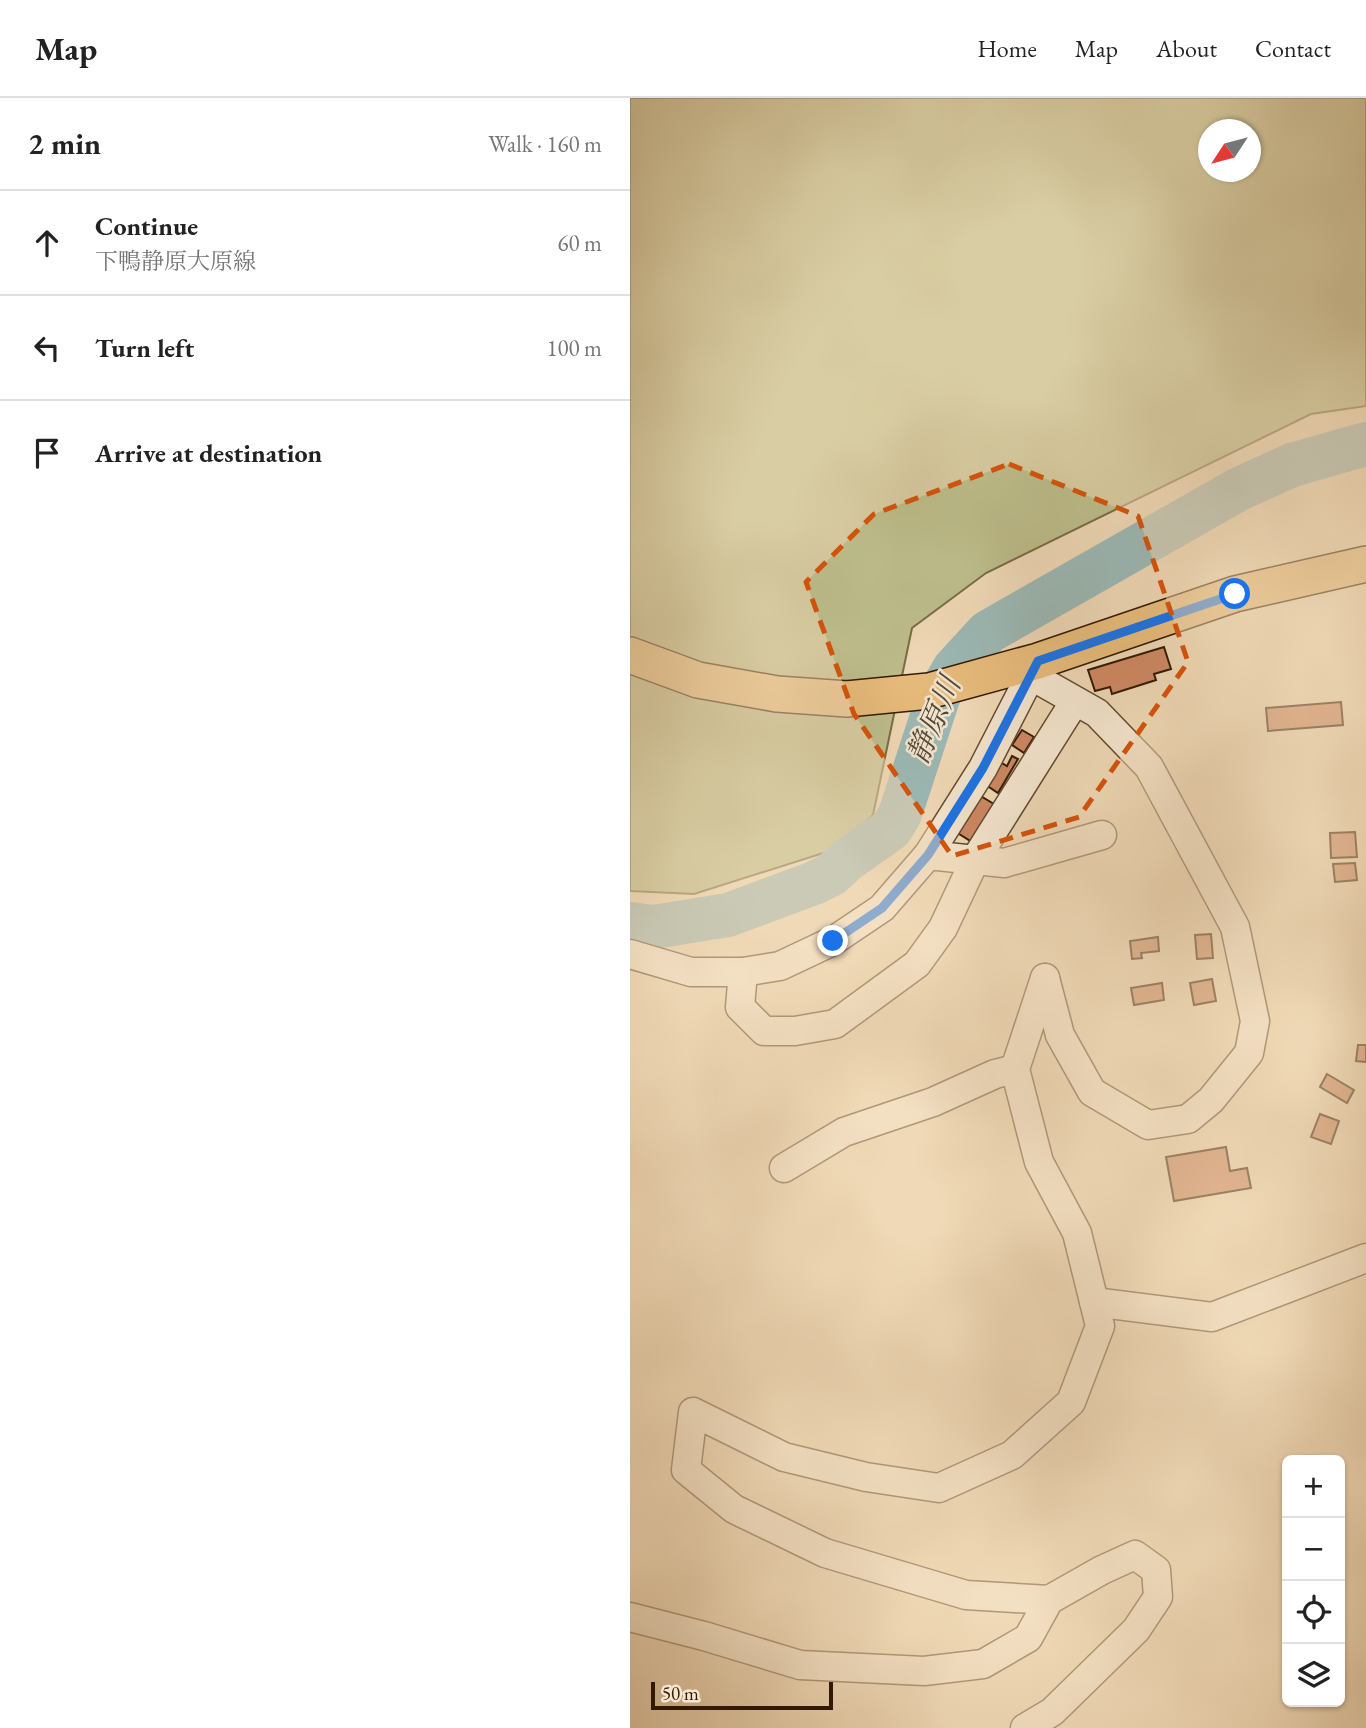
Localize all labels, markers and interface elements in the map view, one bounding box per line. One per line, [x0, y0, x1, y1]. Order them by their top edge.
text: Map [35, 27, 97, 70]
text: Home [977, 33, 1037, 64]
text: Map [1075, 33, 1118, 64]
text: About [1156, 33, 1217, 64]
text: Contact [1255, 33, 1331, 64]
north arrow [1198, 119, 1261, 182]
text: 2 min [28, 124, 101, 163]
text: Walk · 160 m [488, 129, 602, 159]
text: Continue [95, 209, 198, 243]
icon: ahead [28, 224, 66, 262]
text: 60 m [557, 228, 602, 258]
text: 下鴨静原大原線 [95, 246, 256, 276]
icon: left [28, 329, 66, 367]
text: Turn left [95, 331, 194, 365]
text: 100 m [546, 333, 602, 363]
icon: arrive [28, 434, 66, 472]
text: Arrive at destination [95, 436, 322, 470]
route start [1219, 578, 1250, 609]
water label: 静原川 [898, 668, 970, 769]
route end [817, 925, 848, 956]
map controls [1282, 1455, 1345, 1707]
button: + [1282, 1455, 1345, 1518]
button: − [1282, 1518, 1345, 1581]
button: locate [1282, 1581, 1345, 1644]
button: layers [1282, 1644, 1345, 1707]
scale bar [651, 1679, 833, 1711]
text: 50 m [662, 1681, 699, 1706]

